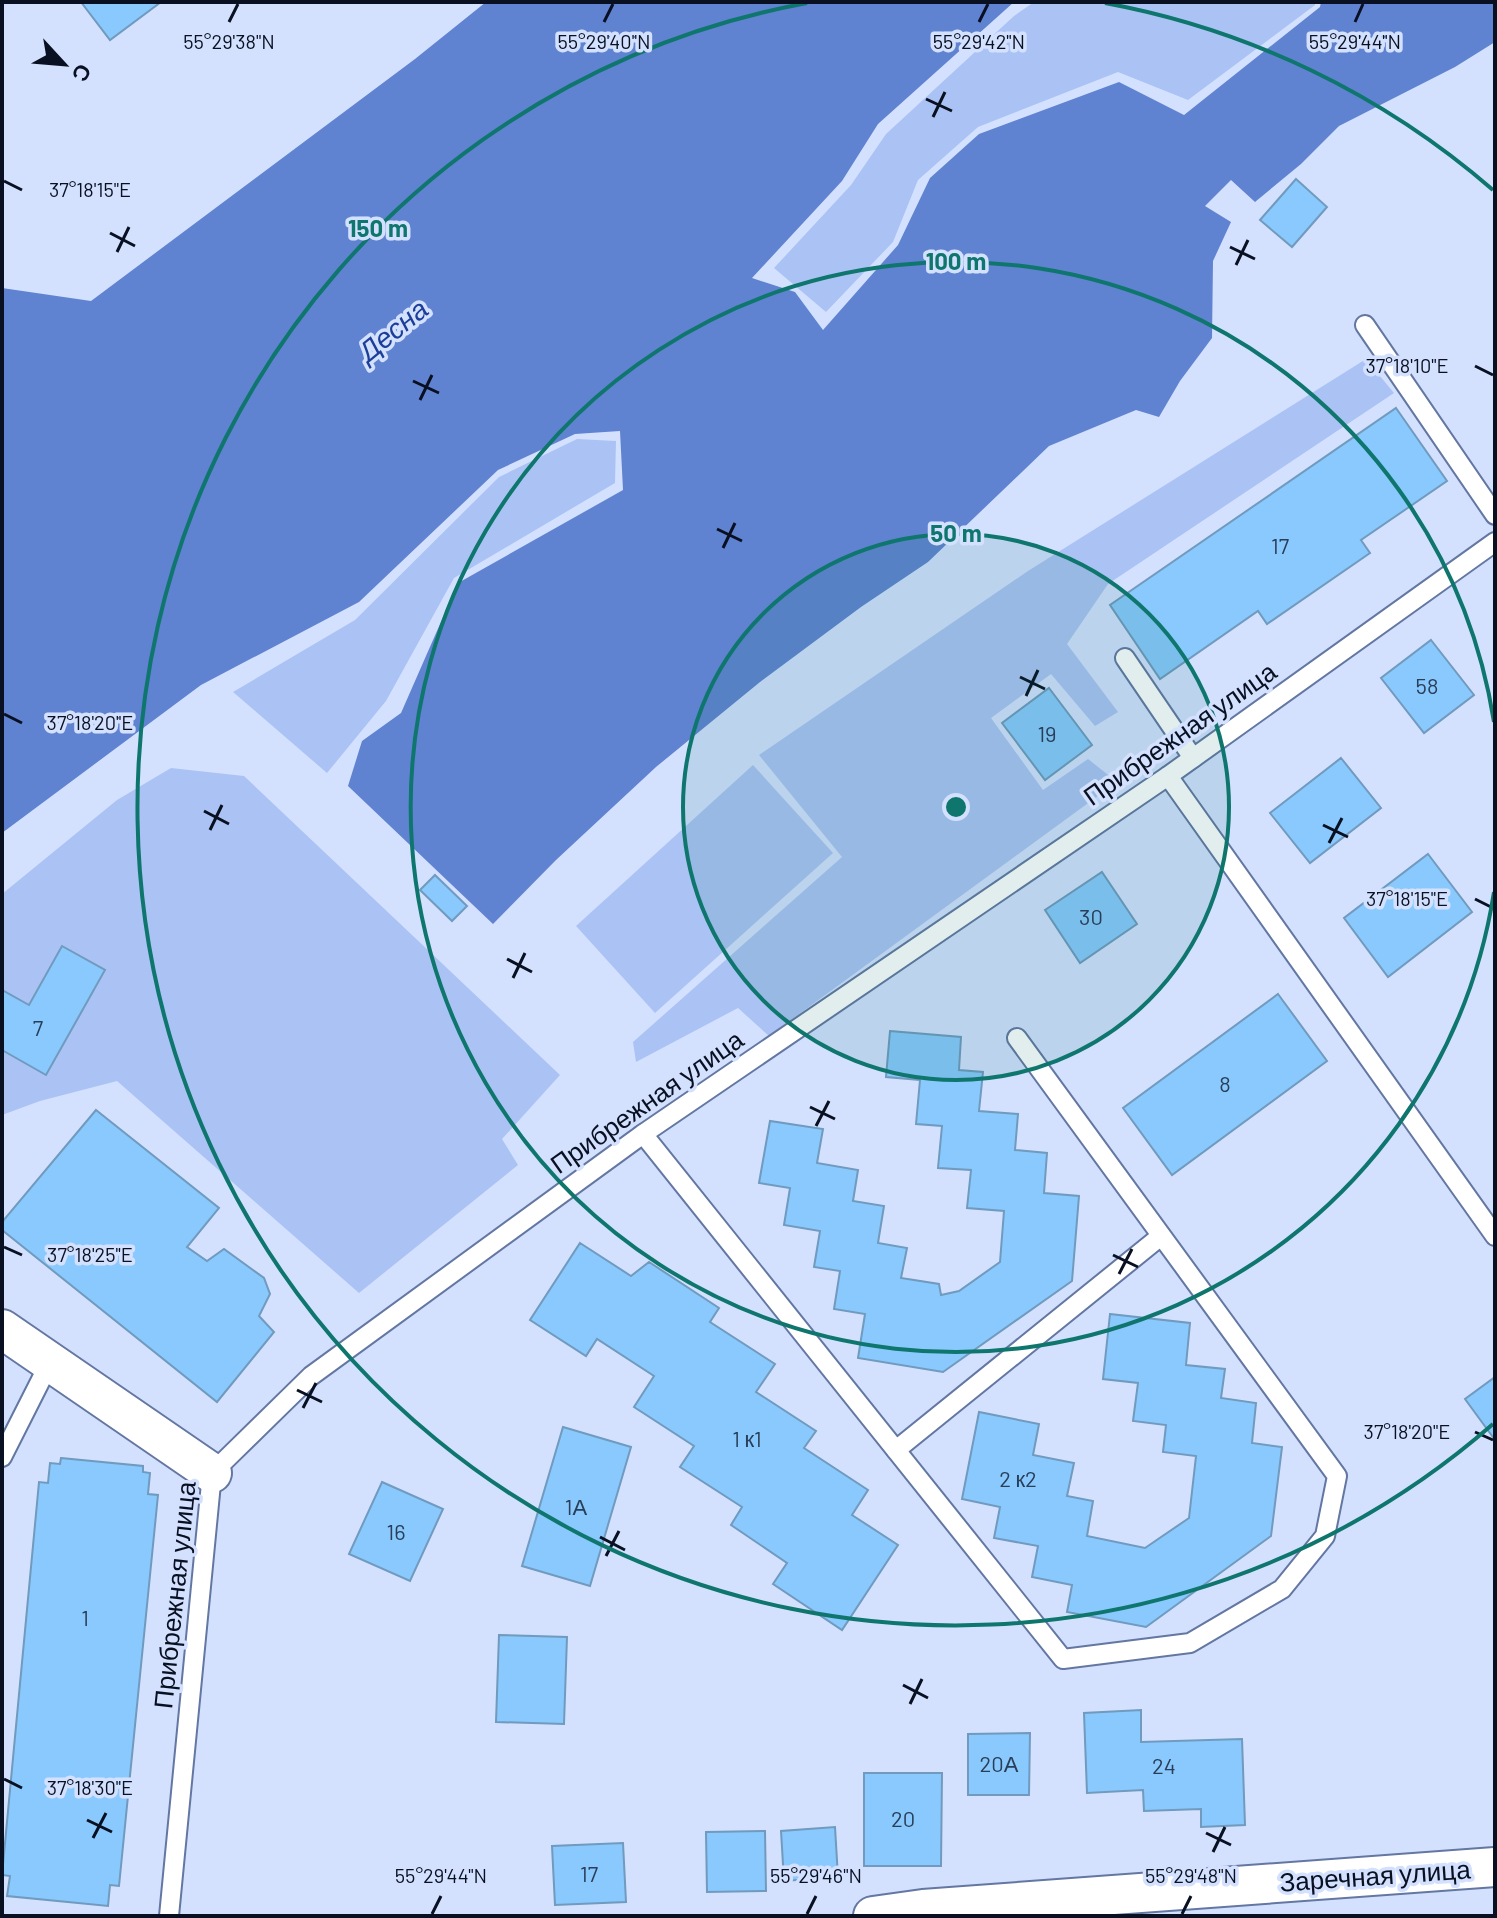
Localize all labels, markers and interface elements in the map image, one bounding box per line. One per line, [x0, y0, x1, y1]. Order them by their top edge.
north arrow [24, 24, 104, 104]
text: 55°29'38"N [183, 29, 275, 53]
text: 55°29'40"N [558, 29, 650, 53]
text: 55°29'42"N [933, 29, 1025, 53]
text: 55°29'44"N [1309, 29, 1401, 53]
text: С [68, 60, 98, 86]
text: 37°18'15"E [49, 177, 131, 201]
text: 150 m [348, 213, 408, 242]
text: 100 m [926, 246, 986, 275]
water label: Десна [348, 291, 434, 369]
text: 37°18'10"E [1365, 353, 1449, 377]
text: 50 m [930, 518, 982, 547]
house number: 17 [1271, 532, 1289, 558]
street label: Прибрежная улица [1077, 654, 1282, 811]
house number: 58 [1416, 672, 1438, 698]
text: 37°18'20"E [47, 710, 133, 734]
house number: 19 [1037, 720, 1057, 746]
centre of rings [942, 793, 970, 821]
text: 37°18'15"E [1366, 886, 1448, 910]
house number: 30 [1079, 903, 1103, 929]
house number: 7 [33, 1014, 43, 1040]
street label: Прибрежная улица [544, 1022, 749, 1179]
house number: 8 [1219, 1070, 1231, 1096]
text: 37°18'25"E [47, 1242, 133, 1266]
text: 37°18'20"E [1364, 1419, 1450, 1443]
house number: 1 к1 [732, 1425, 762, 1451]
house number: 2 к2 [999, 1465, 1037, 1491]
street label: Прибрежная улица [146, 1479, 201, 1710]
house number: 1А [565, 1493, 588, 1519]
house number: 16 [386, 1518, 406, 1544]
house number: 1 [81, 1604, 89, 1630]
house number: 20А [980, 1750, 1019, 1776]
house number: 24 [1152, 1752, 1176, 1778]
text: 37°18'30"E [47, 1775, 133, 1799]
house number: 20 [891, 1805, 915, 1831]
street label: Заречная улица [1278, 1852, 1472, 1897]
house number: 17 [580, 1860, 598, 1886]
text: 55°29'44"N [395, 1863, 487, 1887]
text: 55°29'46"N [770, 1863, 862, 1887]
text: 55°29'48"N [1145, 1863, 1237, 1887]

